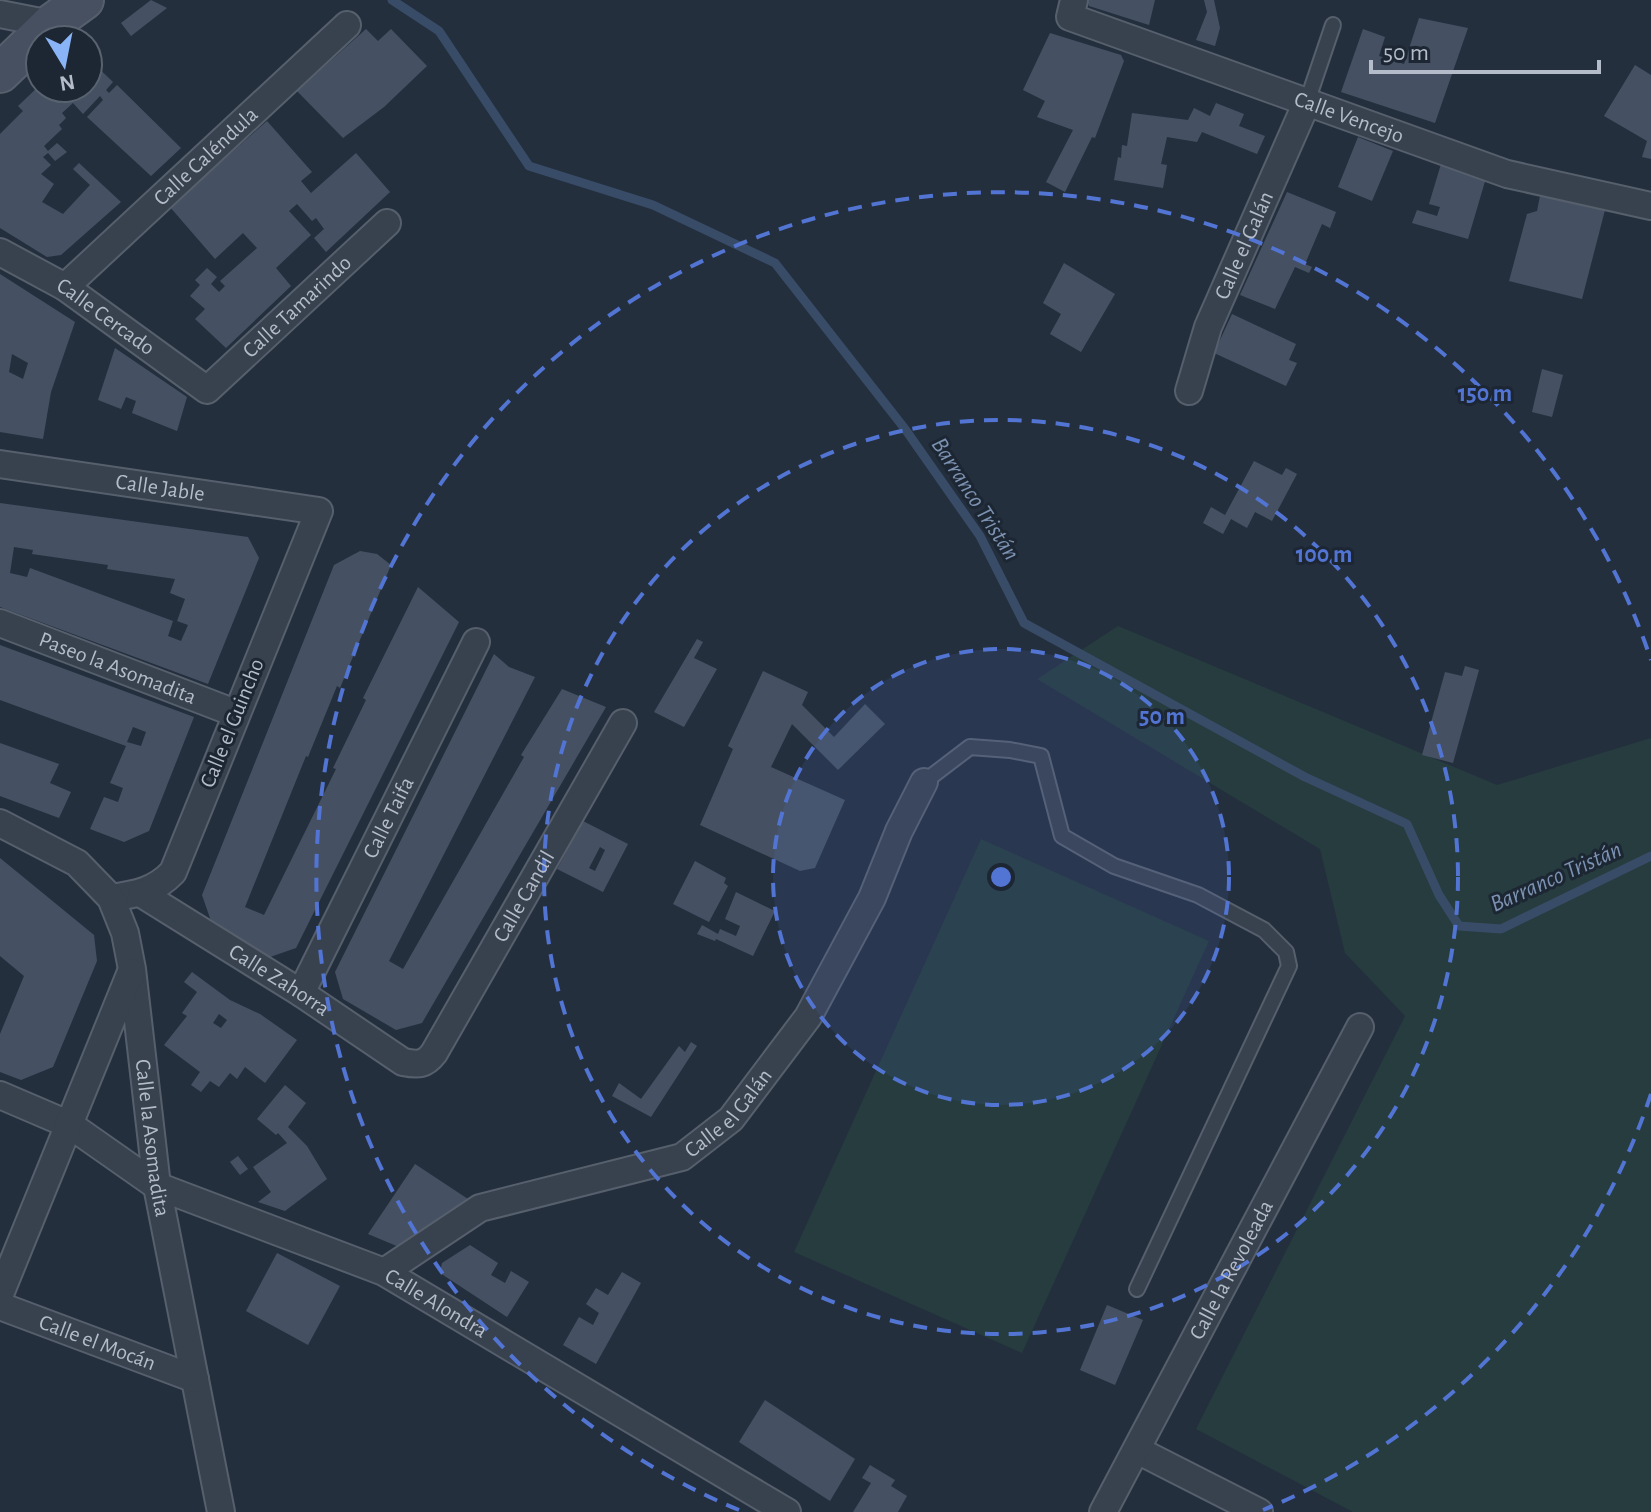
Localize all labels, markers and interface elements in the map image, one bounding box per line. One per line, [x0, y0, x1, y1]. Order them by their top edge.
north arrow [24, 24, 104, 104]
scale bar [1371, 24, 1599, 74]
text: 50 m [1383, 41, 1429, 65]
text: N [58, 71, 77, 95]
street label: Calle Vencejo [1291, 88, 1407, 147]
street label: Calle Caléndula [149, 103, 262, 210]
street label: Calle el Galán [1211, 188, 1277, 303]
street label: Calle Tamarindo [239, 251, 355, 362]
street label: Calle Cercado [53, 274, 159, 359]
text: 150 m [1458, 382, 1512, 406]
water label: Barranco Tristán [927, 433, 1023, 565]
street label: Calle Jable [114, 470, 206, 505]
text: 100 m [1296, 543, 1352, 567]
street label: Paseo la Asomadita [36, 628, 199, 708]
street label: Calle el Guincho [196, 655, 268, 791]
text: 50 m [1139, 705, 1185, 729]
street label: Calle Taifa [359, 773, 418, 862]
water label: Barranco Tristán [1487, 837, 1625, 917]
street label: Calle Candil [489, 847, 558, 946]
centre of rings [987, 863, 1015, 891]
street label: Calle Zahorra [225, 940, 334, 1020]
street label: Calle la Asomadita [131, 1058, 174, 1219]
street label: Calle el Galán [680, 1064, 776, 1162]
street label: Calle la Revoleada [1185, 1197, 1277, 1343]
street label: Calle Alondra [381, 1264, 491, 1342]
street label: Calle el Mocán [36, 1311, 159, 1374]

